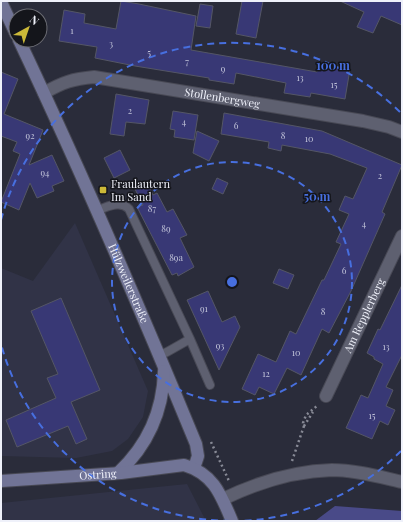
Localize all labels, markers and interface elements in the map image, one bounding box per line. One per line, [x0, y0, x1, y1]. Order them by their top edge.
north arrow [8, 8, 48, 48]
text: N [27, 12, 43, 28]
house number: 1 [70, 24, 74, 36]
house number: 3 [109, 37, 113, 49]
house number: 5 [147, 46, 151, 58]
house number: 7 [185, 55, 189, 67]
text: 100 m [316, 57, 350, 73]
house number: 9 [221, 62, 226, 74]
house number: 13 [296, 71, 304, 83]
house number: 15 [331, 78, 338, 90]
street label: Stollenbergweg [183, 84, 261, 111]
house number: 2 [128, 104, 132, 116]
house number: 4 [182, 115, 187, 127]
house number: 6 [234, 119, 239, 131]
house number: 92 [26, 129, 34, 141]
house number: 8 [281, 129, 286, 141]
house number: 10 [305, 132, 313, 144]
house number: 94 [40, 166, 50, 178]
house number: 2 [378, 169, 382, 181]
place label: Fraulautern Im Sand [111, 176, 170, 204]
marker: Fraulautern Im Sand [98, 185, 108, 195]
text: 50 m [304, 188, 331, 204]
house number: 87 [148, 202, 157, 214]
house number: 4 [362, 217, 367, 229]
house number: 89 [161, 222, 171, 234]
street label: Hülzweilerstraße [105, 241, 153, 326]
house number: 89a [169, 251, 183, 263]
house number: 6 [342, 264, 347, 276]
centre of rings [225, 275, 239, 289]
street label: Am Repplerberg [339, 276, 388, 356]
house number: 91 [200, 302, 209, 314]
house number: 8 [321, 305, 326, 317]
house number: 93 [216, 339, 224, 351]
house number: 13 [382, 340, 390, 352]
house number: 10 [292, 346, 300, 358]
house number: 12 [262, 367, 270, 379]
house number: 15 [369, 409, 376, 421]
street label: Ostring [79, 465, 117, 483]

